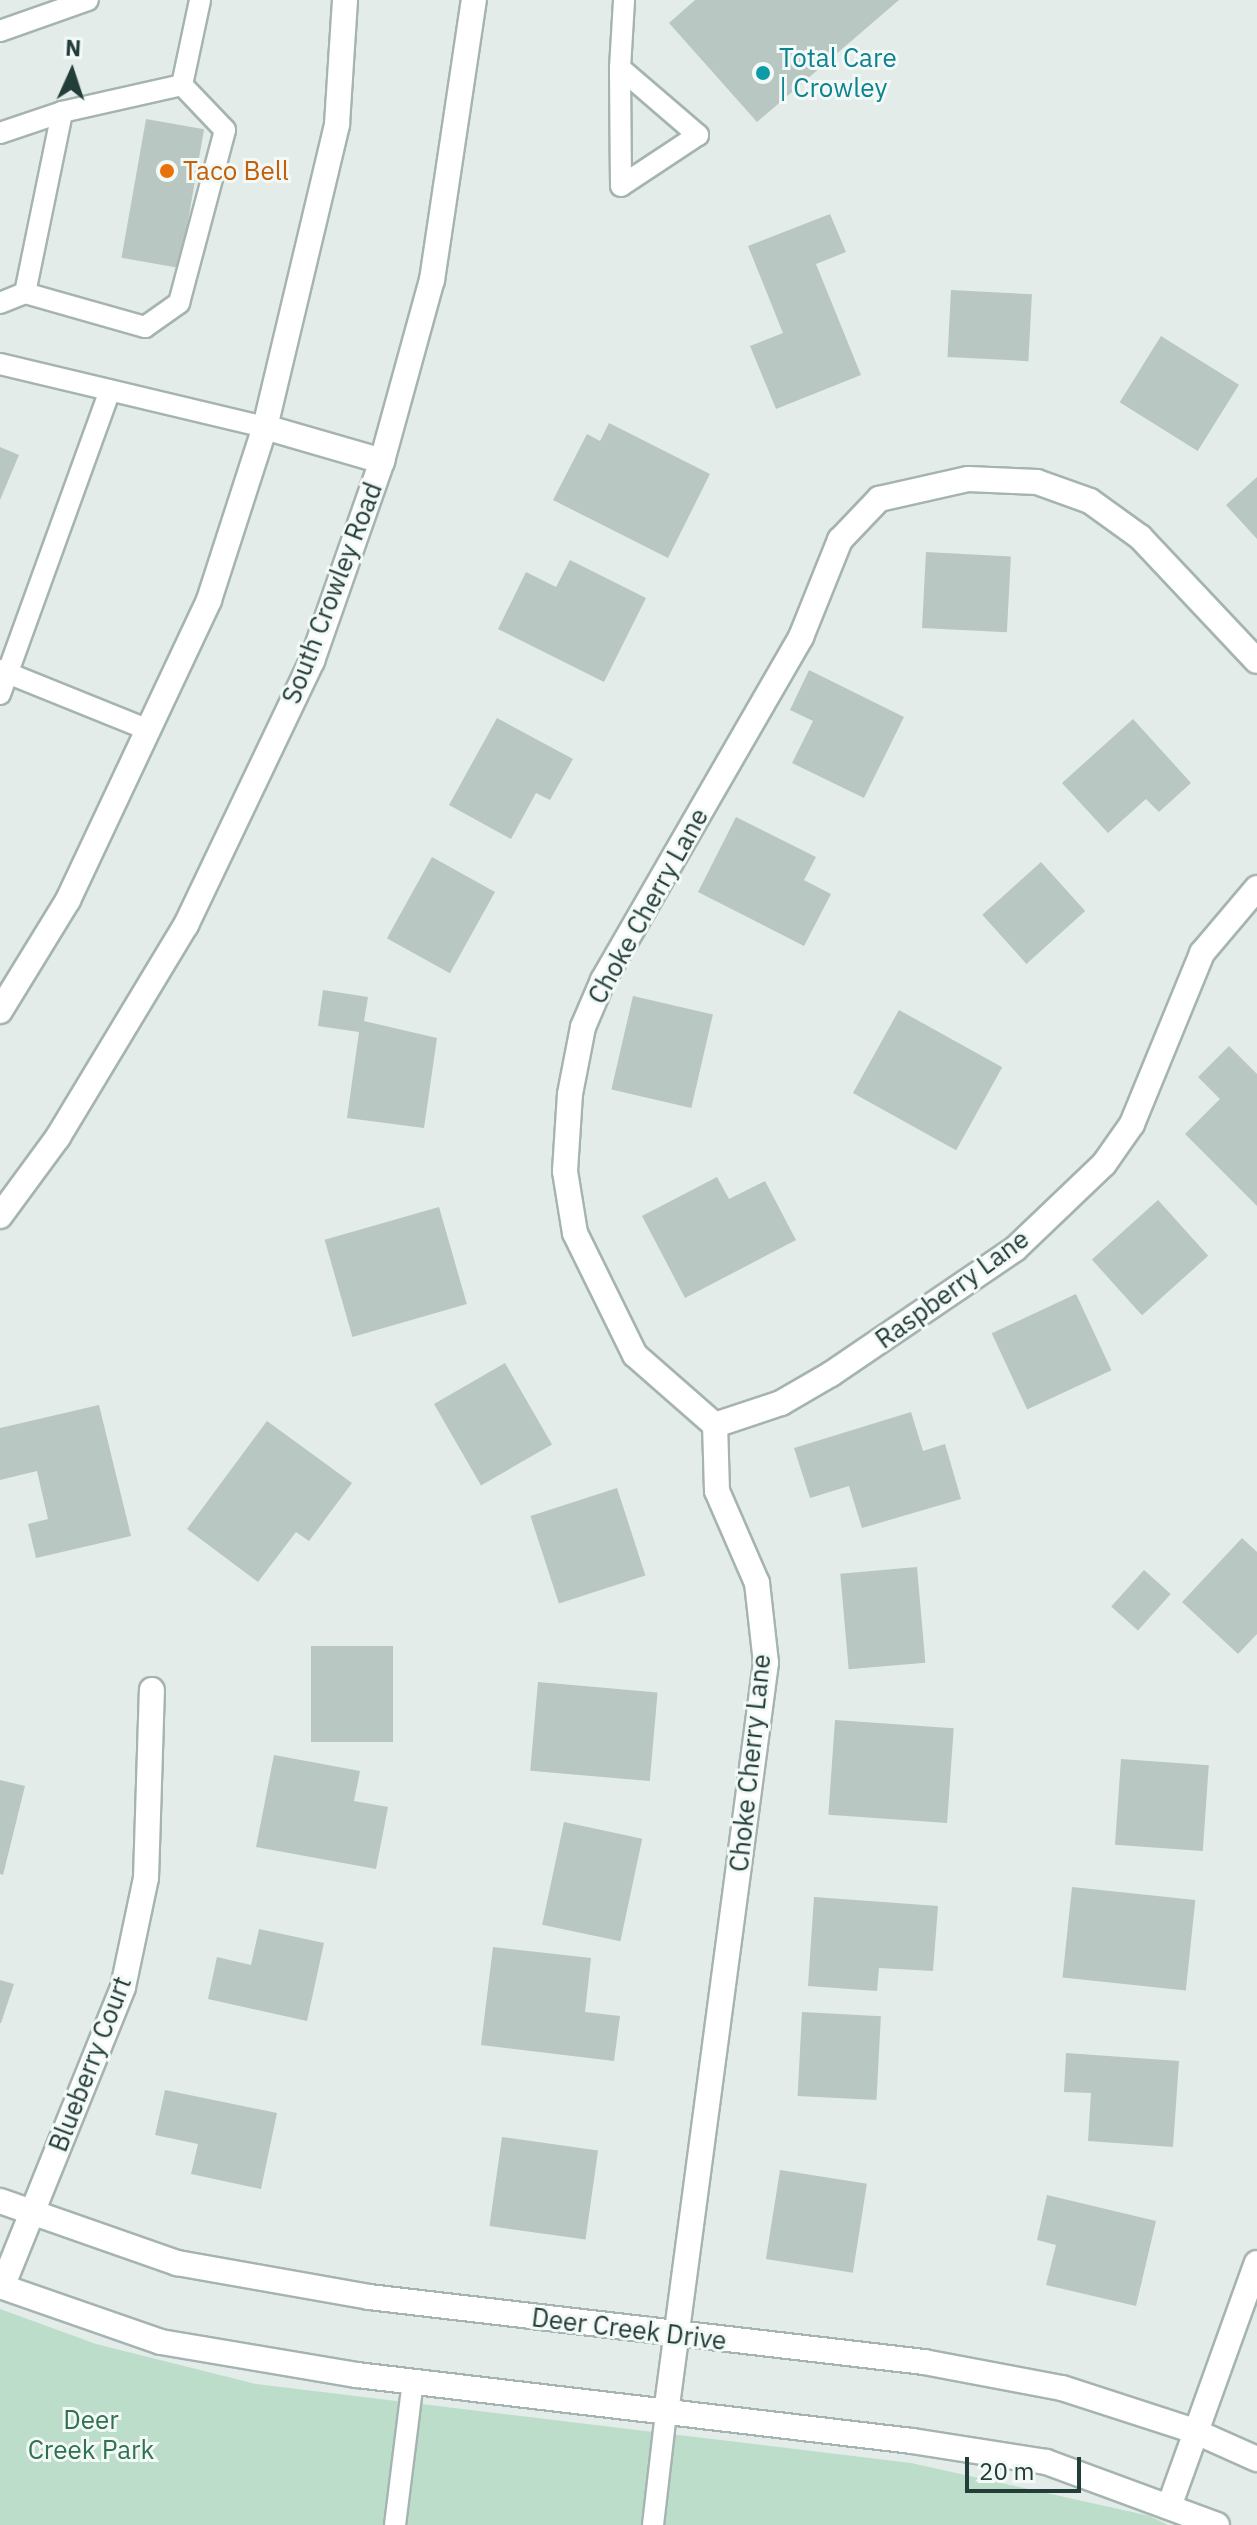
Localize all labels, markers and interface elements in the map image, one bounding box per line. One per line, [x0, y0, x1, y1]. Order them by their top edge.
north arrow [32, 32, 112, 112]
text: N [65, 33, 82, 62]
place label: Total Care | Crowley [779, 42, 897, 104]
marker: Total Care | Crowley [754, 64, 772, 82]
place label: Taco Bell [183, 155, 289, 187]
marker: Taco Bell [158, 162, 176, 180]
street label: South Crowley Road [275, 478, 389, 708]
street label: Choke Cherry Lane [581, 803, 715, 1009]
street label: Raspberry Lane [869, 1223, 1035, 1355]
street label: Choke Cherry Lane [723, 1653, 777, 1873]
street label: Blueberry Court [42, 1972, 138, 2156]
street label: Deer Creek Drive [530, 2302, 728, 2356]
park label: Deer Creek Park [28, 2404, 154, 2466]
scale bar [969, 2441, 1085, 2491]
text: 20 m [979, 2455, 1034, 2487]

